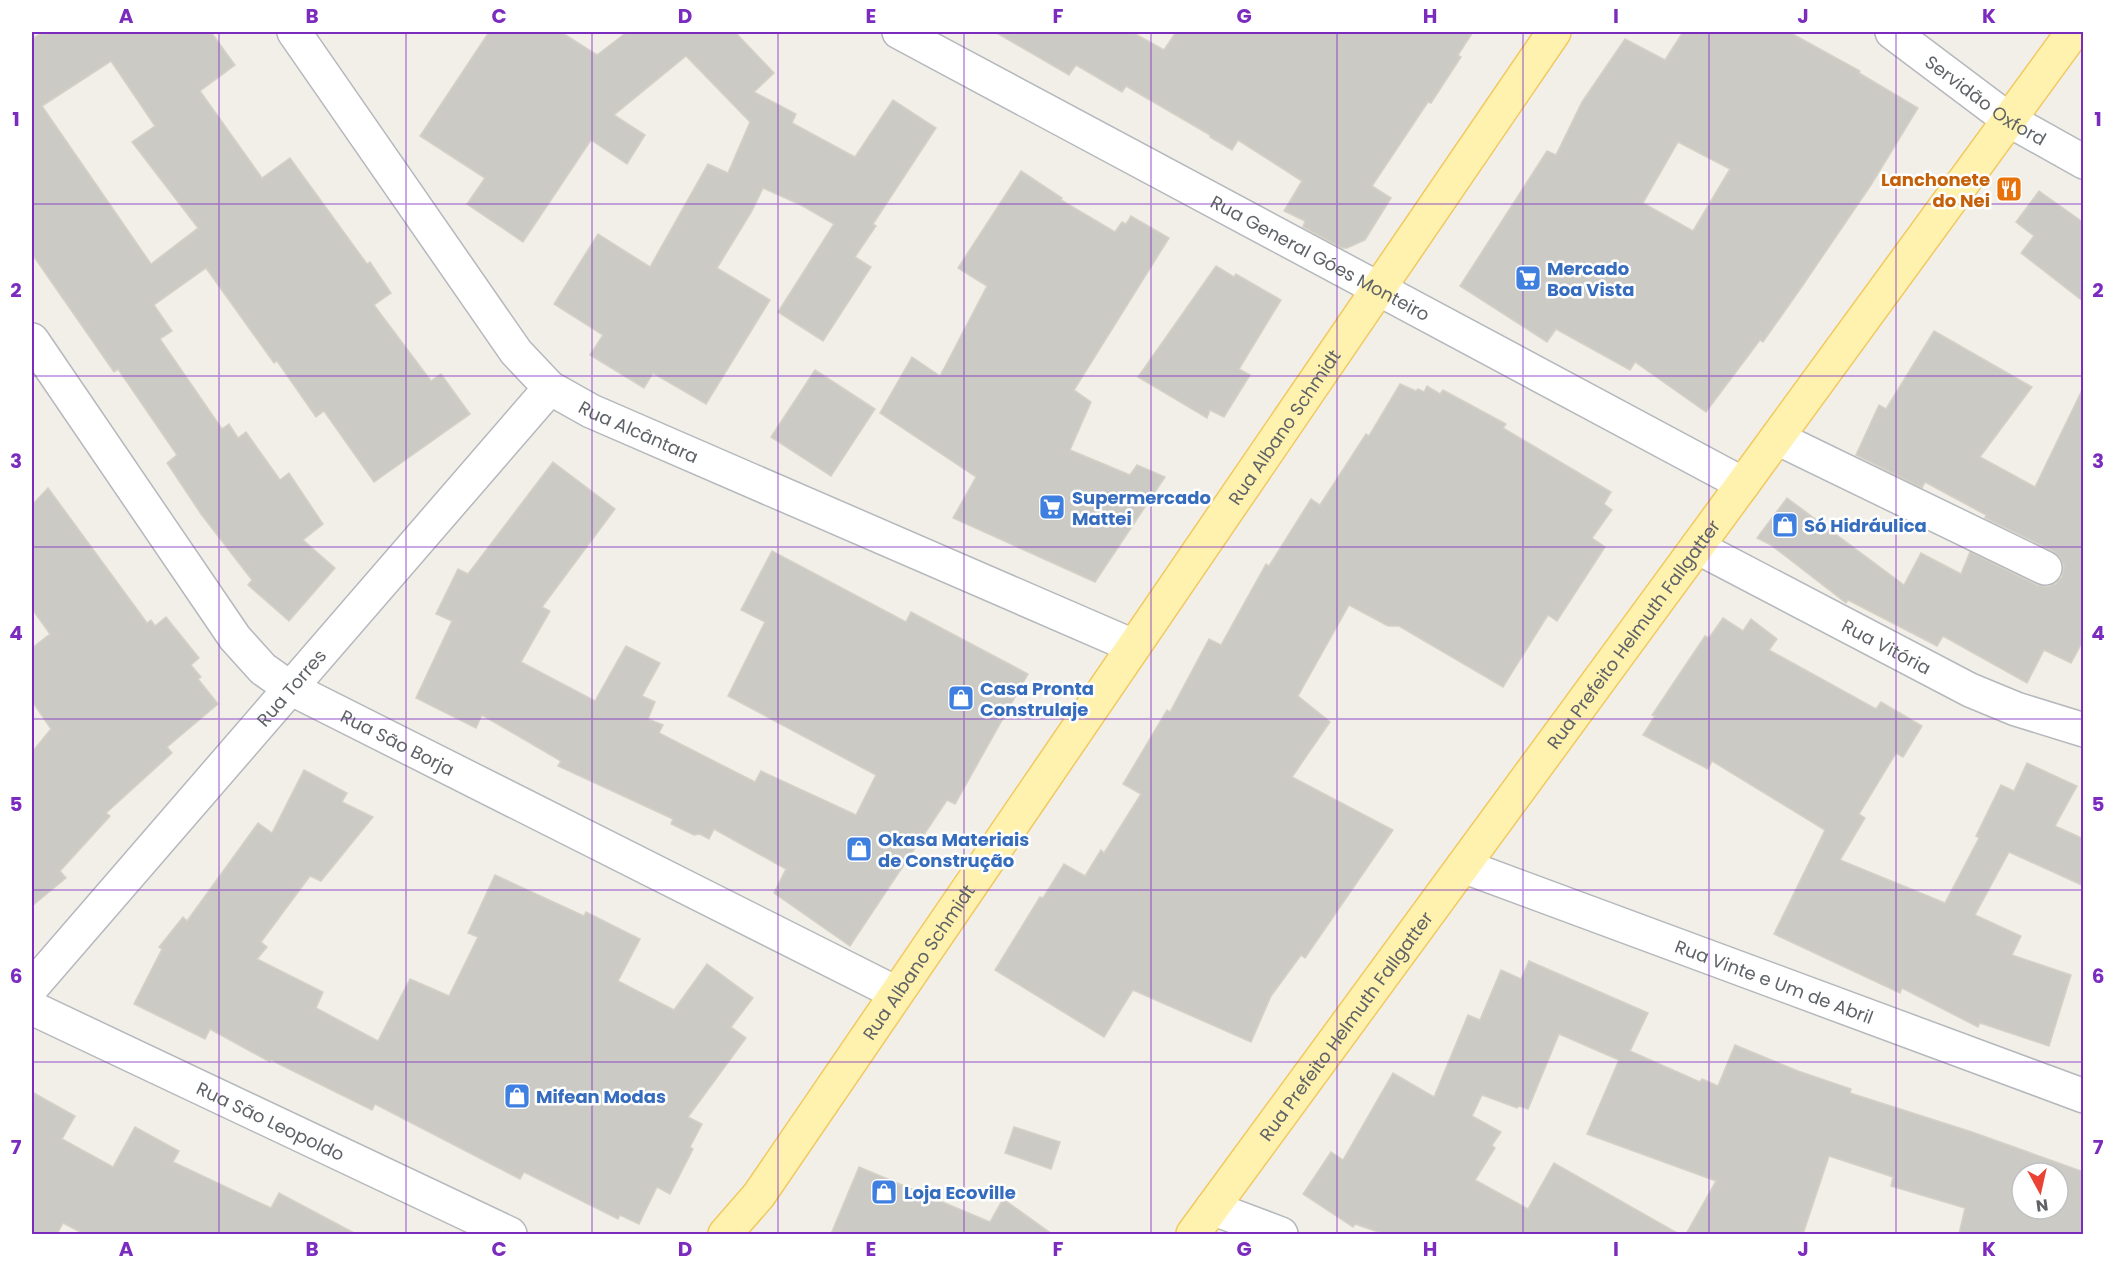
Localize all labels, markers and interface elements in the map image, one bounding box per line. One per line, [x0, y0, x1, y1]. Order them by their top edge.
text: A [119, 2, 134, 30]
text: B [305, 2, 319, 30]
text: C [491, 2, 507, 30]
text: D [678, 2, 692, 30]
text: E [866, 2, 876, 30]
text: F [1053, 2, 1064, 30]
text: G [1236, 2, 1252, 30]
text: H [1423, 2, 1437, 30]
text: I [1613, 2, 1619, 30]
text: J [1797, 2, 1809, 30]
text: K [1982, 2, 1996, 30]
street label: Servidão Oxford [1920, 49, 2051, 151]
text: 1 [12, 105, 20, 133]
text: 1 [2094, 105, 2102, 133]
place label: Lanchonete do Nei [1881, 167, 1990, 213]
restaurant icon: Lanchonete do Nei [1994, 174, 2024, 204]
street label: Rua General Góes Monteiro [1206, 189, 1434, 327]
place label: Mercado Boa Vista [1547, 256, 1634, 302]
supermarket icon: Mercado Boa Vista [1513, 263, 1543, 293]
text: 2 [10, 276, 22, 304]
text: 2 [2092, 276, 2104, 304]
street label: Rua Albano Schmidt [1222, 344, 1346, 510]
street label: Rua Alcântara [574, 394, 703, 469]
text: 3 [10, 447, 22, 475]
text: 3 [2092, 447, 2104, 475]
place label: Supermercado Mattei [1072, 485, 1211, 531]
supermarket icon: Supermercado Mattei [1037, 492, 1067, 522]
shop icon: Só Hidráulica [1770, 510, 1800, 540]
place label: Só Hidráulica [1804, 513, 1927, 538]
street label: Rua Prefeito Helmuth Fallgatter [1540, 514, 1726, 754]
street label: Rua Vitória [1838, 613, 1936, 680]
text: 4 [9, 619, 23, 647]
text: 4 [2091, 619, 2105, 647]
street label: Rua Torres [251, 643, 331, 731]
place label: Casa Pronta Construlaje [980, 676, 1094, 722]
shop icon: Casa Pronta Construlaje [946, 683, 976, 713]
street label: Rua São Borja [337, 703, 459, 781]
text: 5 [10, 790, 23, 818]
text: 5 [2092, 790, 2105, 818]
place label: Okasa Materiais de Construção [878, 827, 1029, 873]
shop icon: Okasa Materiais de Construção [844, 834, 874, 864]
street label: Rua Albano Schmidt [856, 879, 980, 1045]
street label: Rua Prefeito Helmuth Fallgatter [1253, 906, 1438, 1146]
street label: Rua Vinte e Um de Abril [1672, 933, 1877, 1029]
text: 6 [10, 962, 22, 990]
text: 6 [2092, 962, 2104, 990]
street label: Rua São Leopoldo [193, 1075, 349, 1167]
shop icon: Mifean Modas [502, 1081, 532, 1111]
place label: Mifean Modas [536, 1084, 666, 1109]
text: 7 [11, 1133, 22, 1161]
text: 7 [2093, 1133, 2104, 1161]
north arrow [2010, 1161, 2070, 1221]
shop icon: Loja Ecoville [869, 1177, 899, 1207]
place label: Loja Ecoville [904, 1180, 1016, 1205]
text: N [2034, 1193, 2050, 1218]
text: A [119, 1235, 134, 1263]
text: B [305, 1235, 319, 1263]
text: C [491, 1235, 507, 1263]
text: D [678, 1235, 692, 1263]
text: E [866, 1235, 876, 1263]
text: F [1053, 1235, 1064, 1263]
text: G [1236, 1235, 1252, 1263]
text: H [1423, 1235, 1437, 1263]
text: I [1613, 1235, 1619, 1263]
text: J [1797, 1235, 1809, 1263]
text: K [1982, 1235, 1996, 1263]

